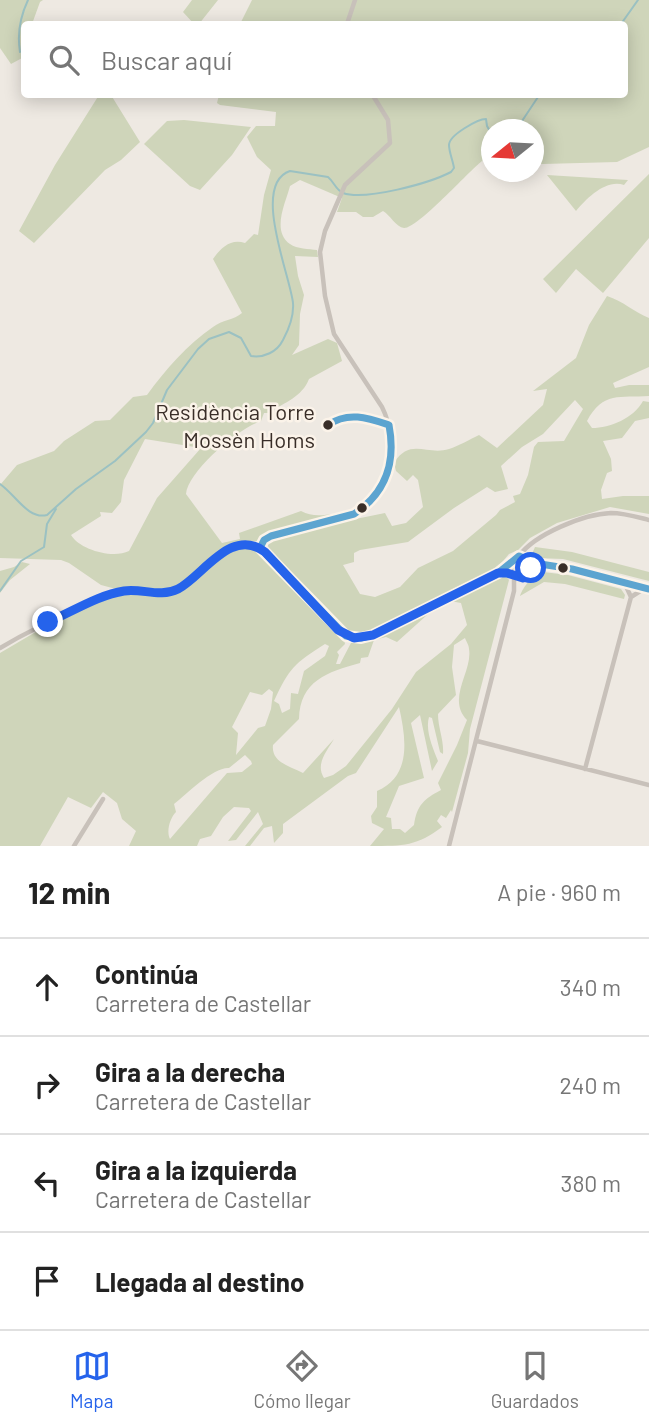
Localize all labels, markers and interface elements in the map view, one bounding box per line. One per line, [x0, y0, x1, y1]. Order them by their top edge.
search box [21, 21, 628, 98]
icon: search [45, 41, 83, 79]
text: Buscar aquí [101, 44, 232, 75]
north arrow [481, 119, 544, 182]
place label: Residència Torre Mossèn Homs [155, 398, 315, 452]
marker: Residència Torre Mossèn Homs [321, 418, 335, 432]
unlabelled marker [355, 501, 369, 515]
route start [515, 552, 546, 583]
unlabelled marker [556, 561, 570, 575]
route end [32, 606, 63, 637]
text: 12 min [28, 874, 111, 910]
text: A pie · 960 m [497, 878, 621, 906]
text: Continúa [95, 958, 198, 989]
icon: ahead [28, 968, 66, 1006]
text: 340 m [560, 973, 621, 1001]
text: Carretera de Castellar [95, 989, 311, 1017]
text: Gira a la derecha [95, 1056, 285, 1087]
icon: right [28, 1066, 66, 1104]
text: 240 m [559, 1071, 621, 1099]
text: Carretera de Castellar [95, 1087, 311, 1115]
text: Gira a la izquierda [95, 1154, 297, 1185]
icon: left [28, 1164, 66, 1202]
text: 380 m [561, 1169, 621, 1197]
text: Carretera de Castellar [95, 1185, 311, 1213]
icon: arrive [28, 1262, 66, 1300]
text: Llegada al destino [95, 1266, 304, 1297]
tab: Mapa [70, 1347, 114, 1412]
tab: Cómo llegar [254, 1347, 351, 1412]
tab: Guardados [491, 1347, 579, 1412]

